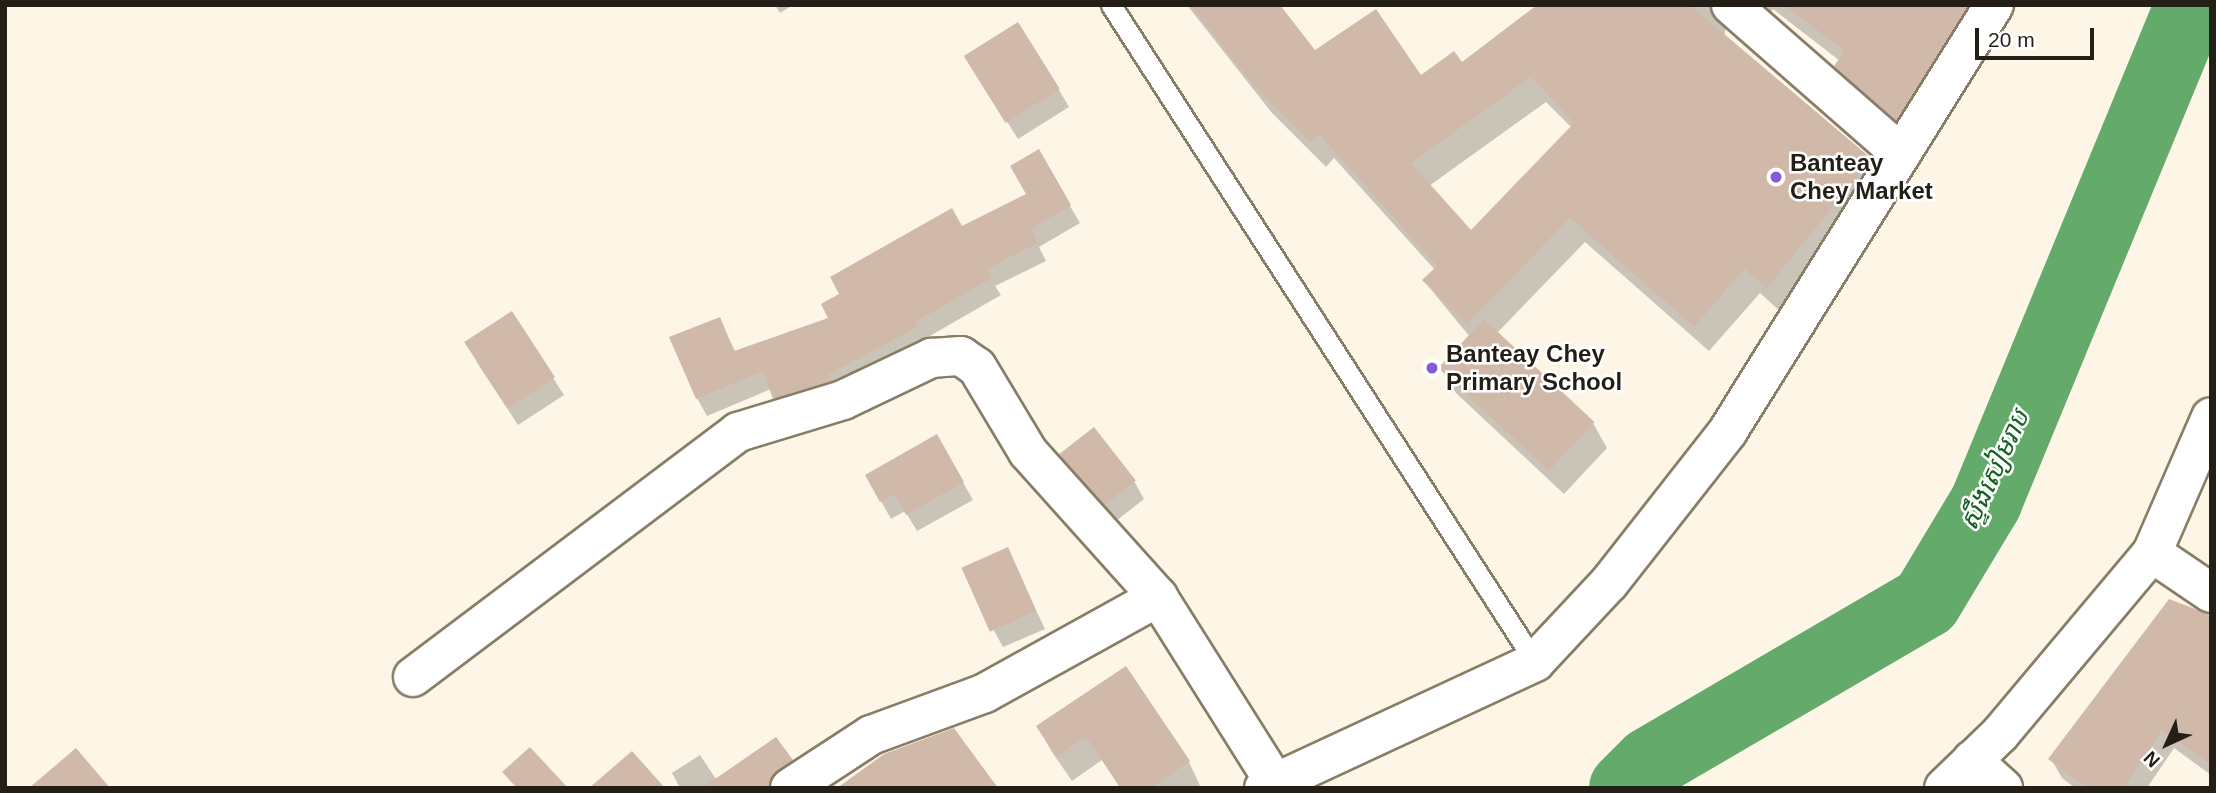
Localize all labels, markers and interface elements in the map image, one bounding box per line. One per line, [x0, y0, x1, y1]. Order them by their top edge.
scale bar [1978, 14, 2097, 58]
text: 20 m [1988, 28, 2035, 51]
place label: Banteay Chey Market [1790, 149, 1933, 205]
marker: Banteay Chey Market [1768, 169, 1784, 185]
place label: Banteay Chey Primary School [1446, 340, 1622, 396]
marker: Banteay Chey Primary School [1424, 360, 1440, 376]
water label: ស្ទឹងសៀមរាប [1954, 405, 2036, 535]
north arrow [2132, 709, 2202, 779]
text: N [2140, 747, 2164, 771]

